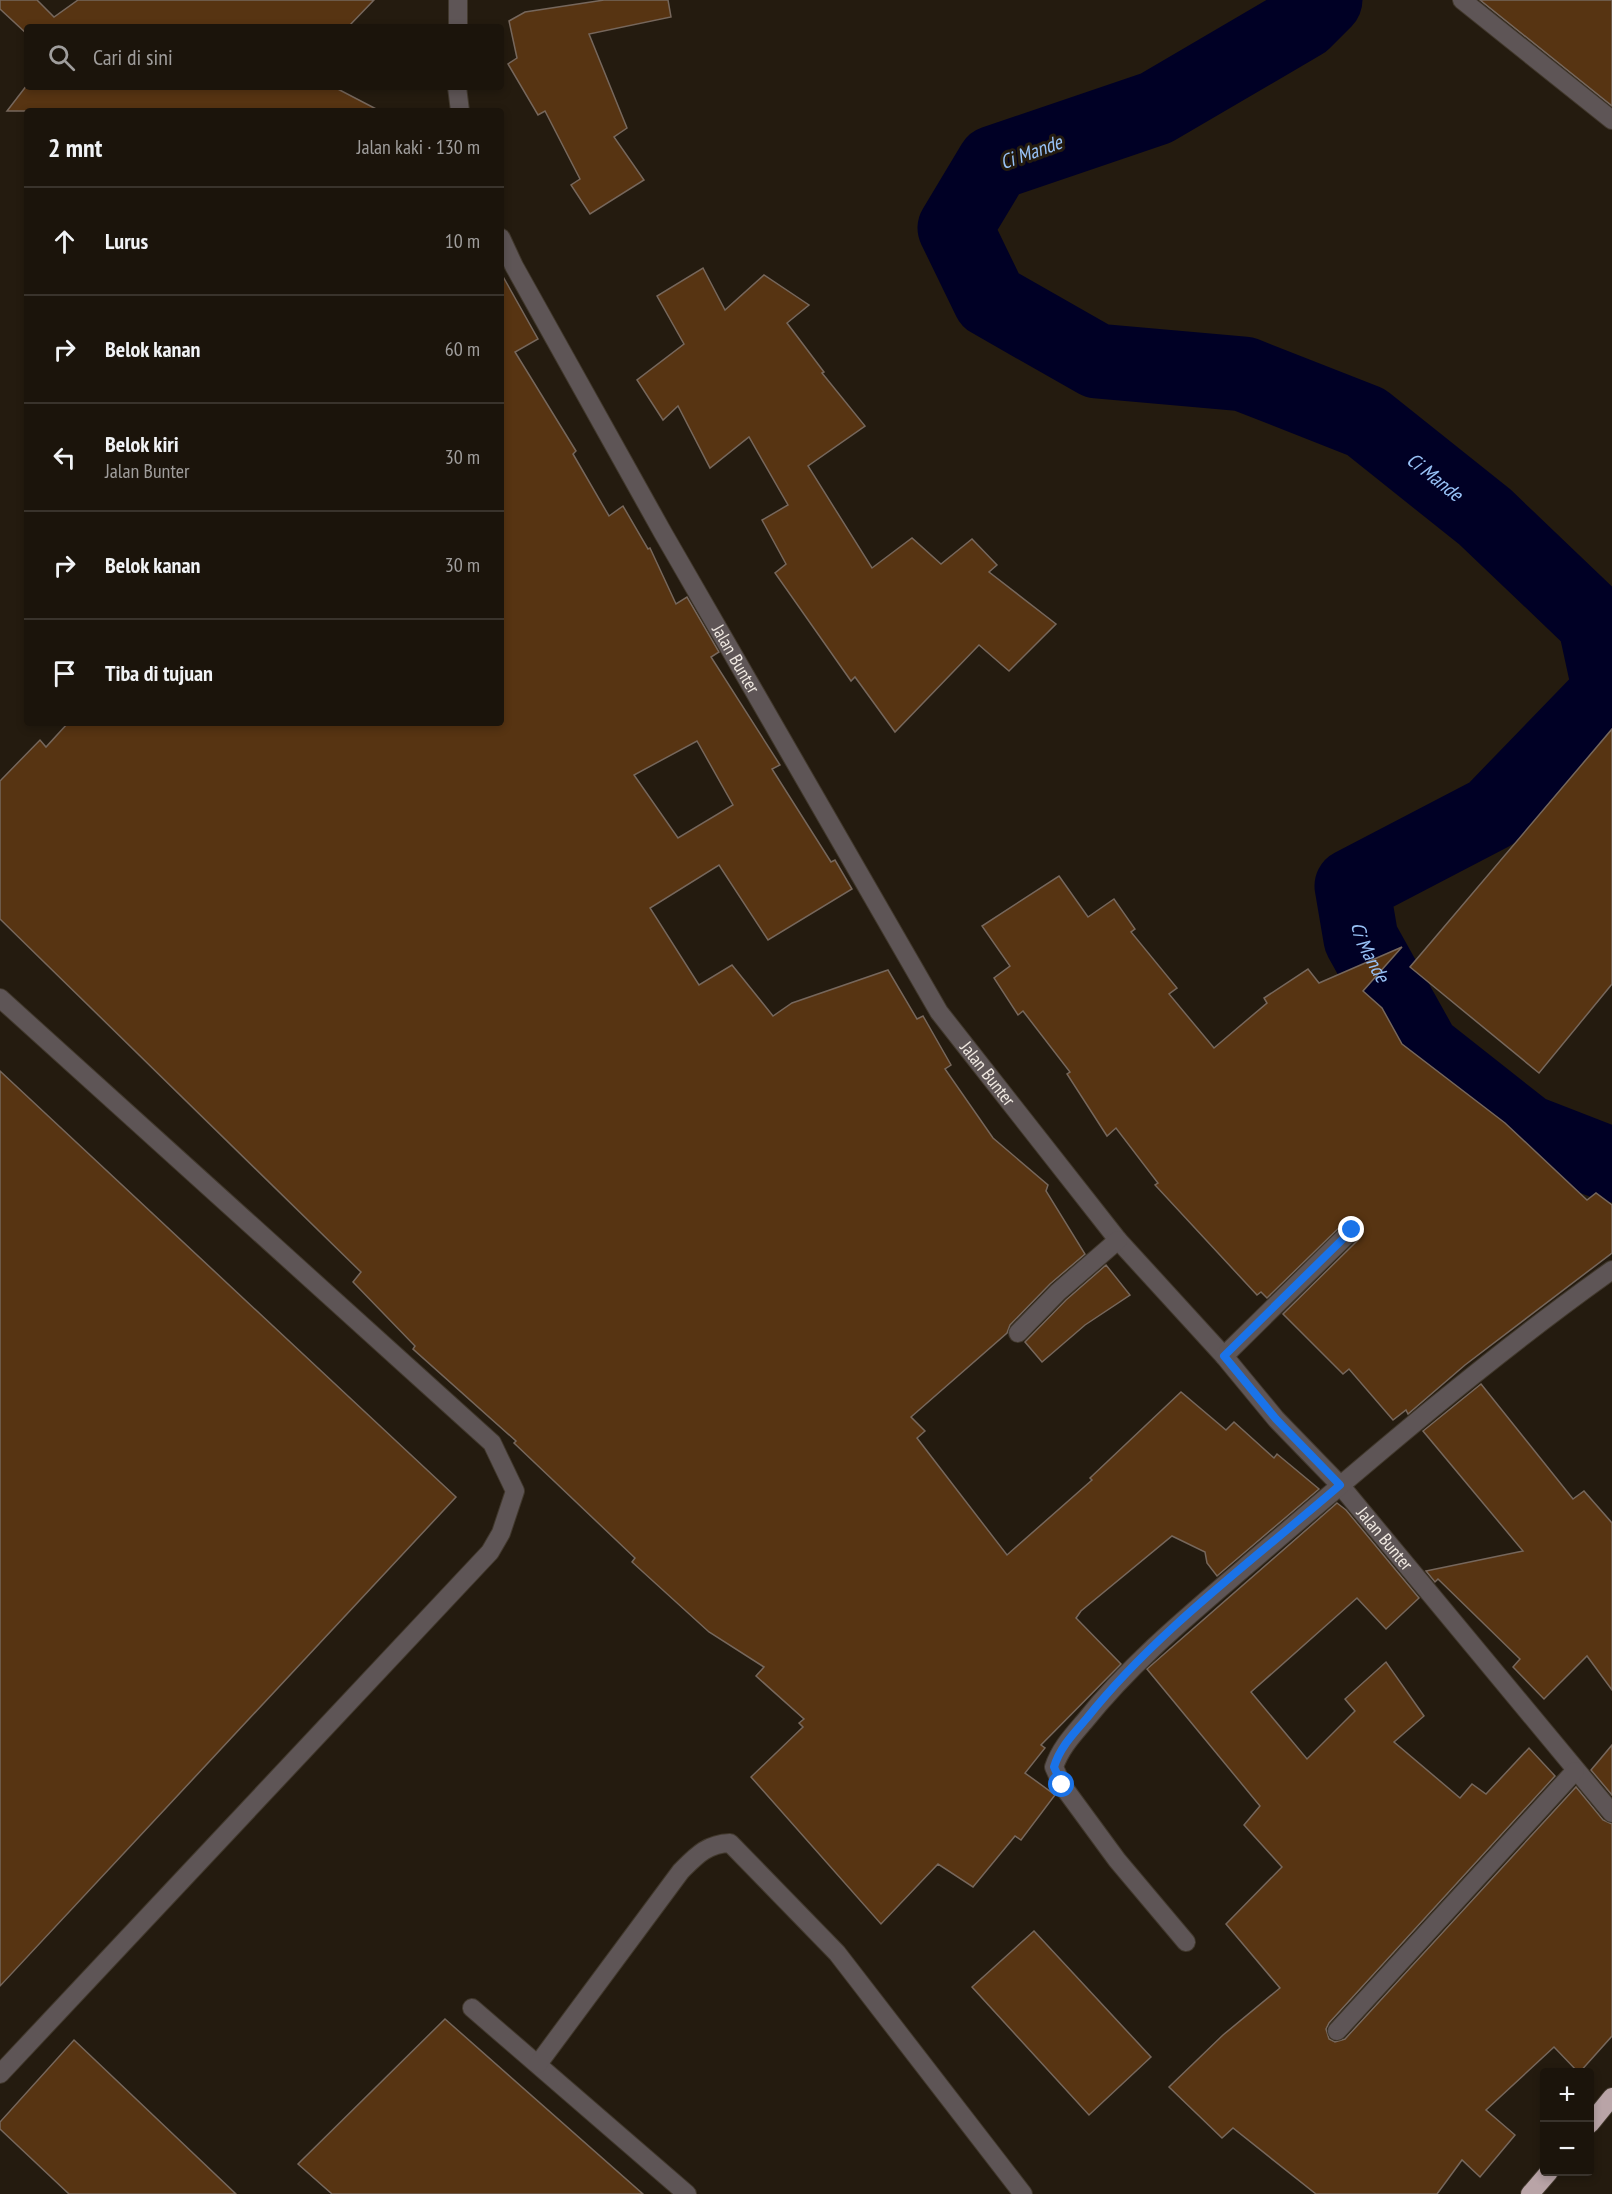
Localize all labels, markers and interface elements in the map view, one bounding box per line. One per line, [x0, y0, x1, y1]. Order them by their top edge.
search box [24, 24, 504, 90]
icon: search [45, 41, 78, 74]
text: Cari di sini [93, 43, 173, 71]
water label: Ci Mande [996, 128, 1067, 175]
text: 2 mnt [48, 131, 102, 164]
text: Jalan kaki · 130 m [357, 134, 480, 160]
icon: ahead [48, 225, 81, 258]
text: Lurus [105, 227, 148, 255]
text: 10 m [445, 228, 480, 254]
icon: right [48, 333, 81, 366]
text: Belok kanan [105, 335, 200, 363]
text: 60 m [445, 336, 480, 362]
text: Belok kiri [105, 430, 179, 458]
icon: left [48, 441, 81, 474]
text: 30 m [445, 444, 480, 470]
water label: Ci Mande [1401, 447, 1469, 508]
text: Jalan Bunter [105, 458, 189, 484]
icon: right [48, 549, 81, 582]
text: Belok kanan [105, 551, 200, 579]
text: 30 m [445, 552, 480, 578]
street label: Jalan Bunter [707, 619, 765, 697]
icon: arrive [48, 657, 81, 690]
text: Tiba di tujuan [105, 659, 213, 687]
water label: Ci Mande [1345, 920, 1396, 988]
street label: Jalan Bunter [955, 1036, 1020, 1111]
route end [1338, 1216, 1364, 1242]
street label: Jalan Bunter [1351, 1501, 1418, 1575]
route start [1048, 1771, 1074, 1797]
map controls [1540, 2068, 1594, 2176]
button: + [1540, 2068, 1594, 2122]
button: − [1540, 2122, 1594, 2176]

